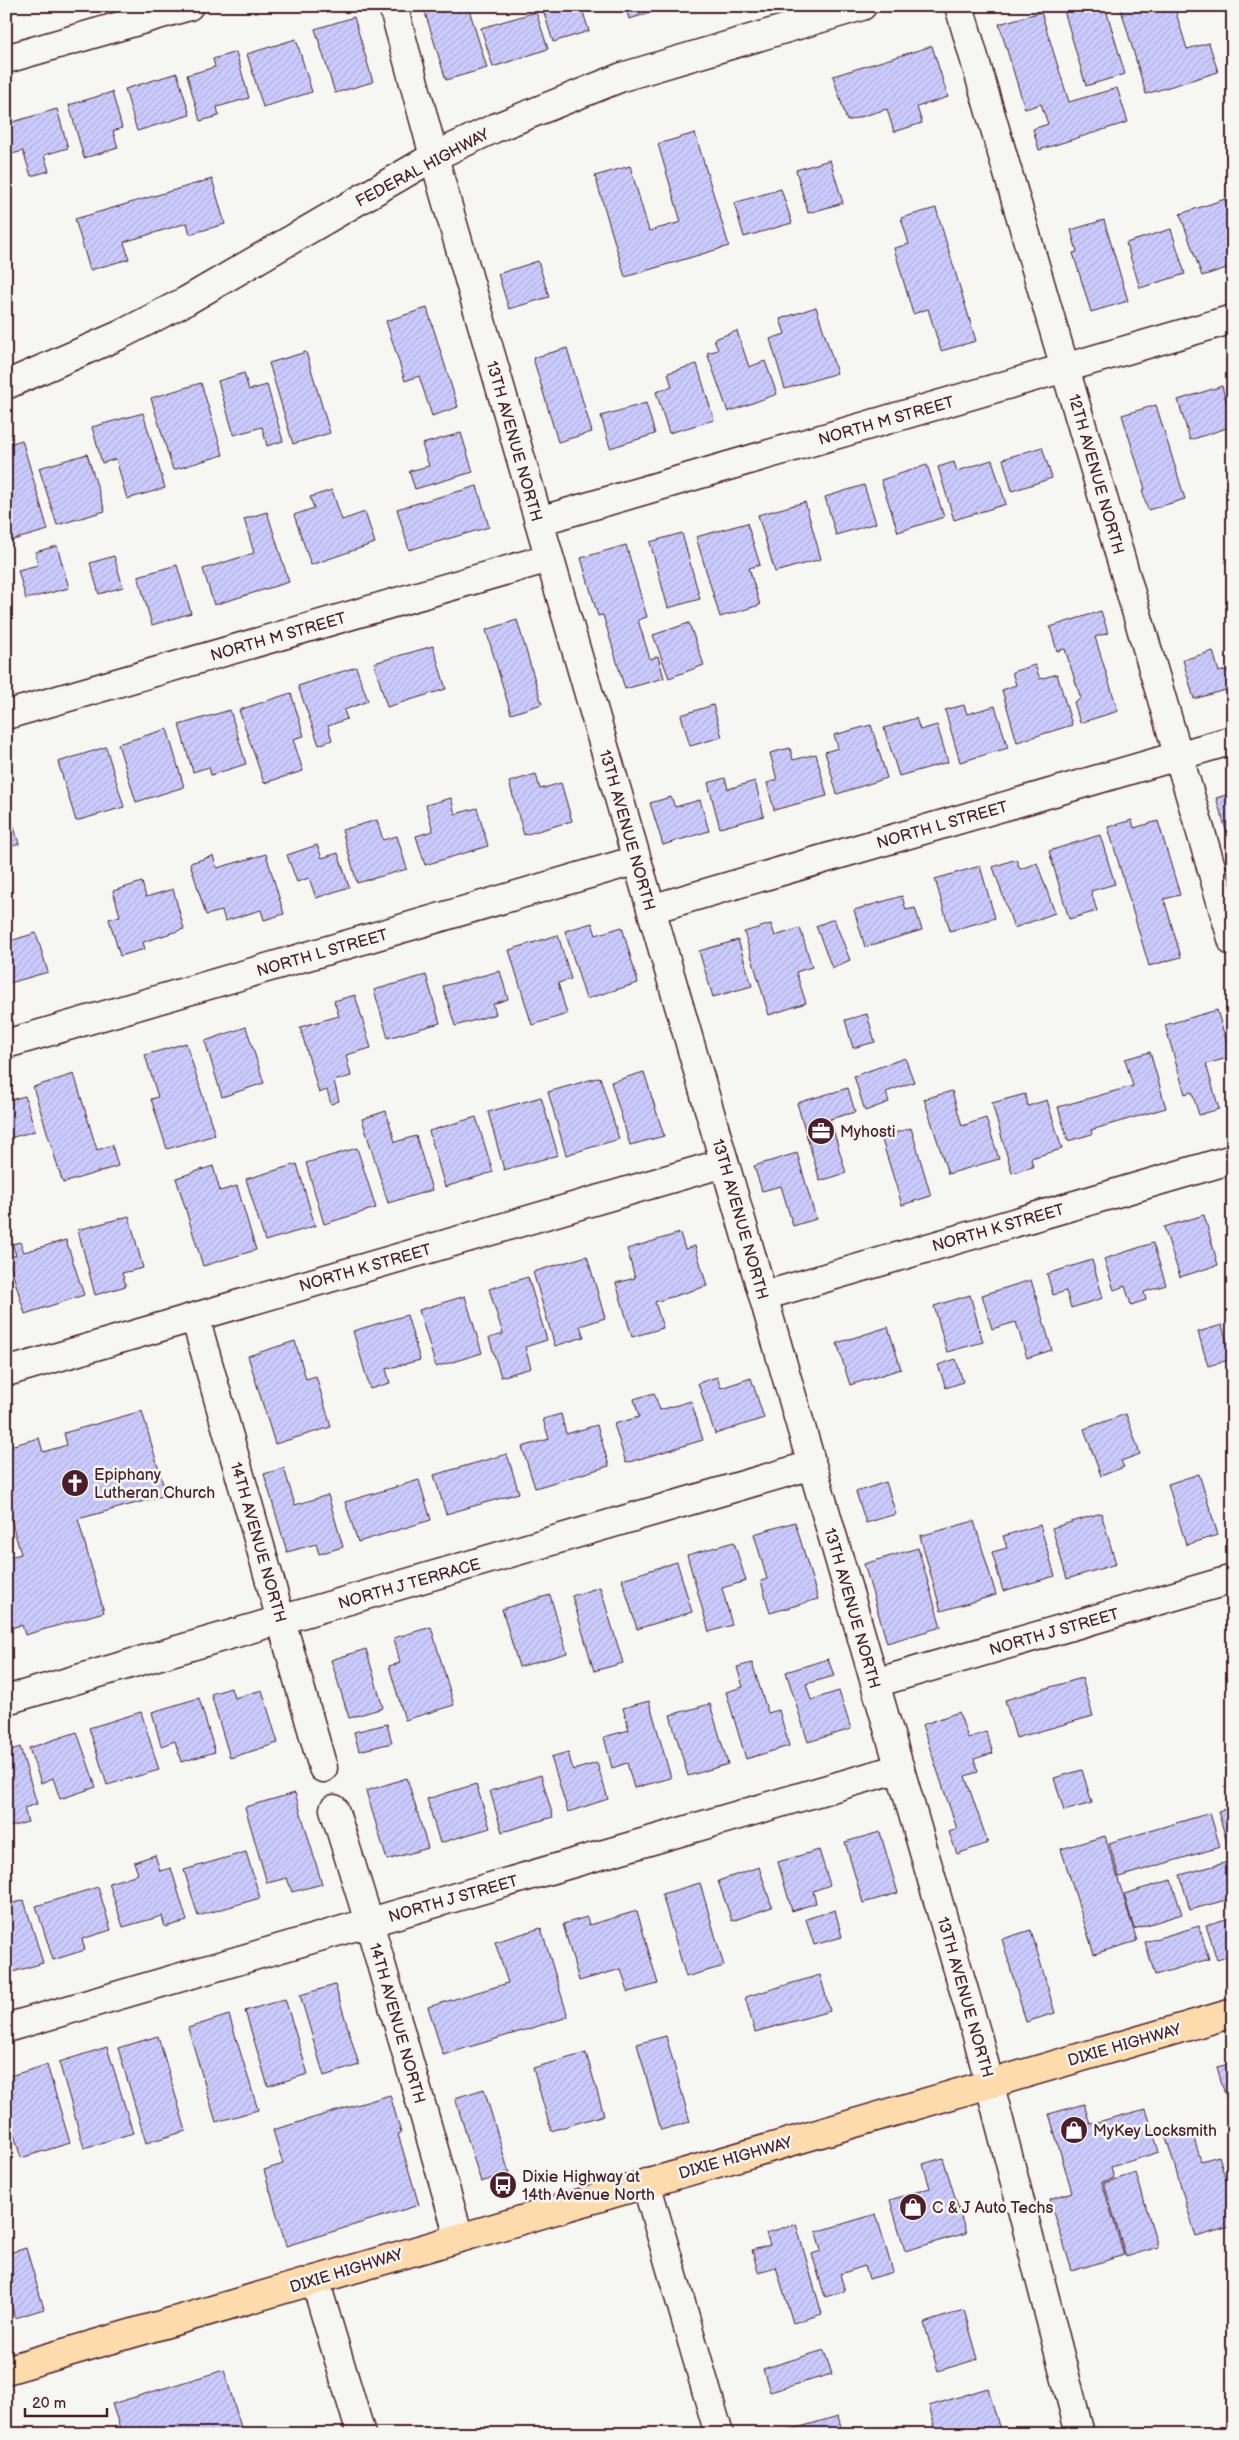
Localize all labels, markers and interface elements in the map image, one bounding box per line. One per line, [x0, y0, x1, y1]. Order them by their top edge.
street label: FEDERAL HIGHWAY [353, 125, 493, 212]
street label: 13TH AVENUE NORTH [482, 359, 546, 524]
street label: 12TH AVENUE NORTH [1064, 392, 1128, 557]
street label: NORTH M STREET [816, 393, 957, 450]
street label: NORTH M STREET [208, 609, 349, 666]
street label: 13TH AVENUE NORTH [595, 748, 659, 913]
street label: NORTH L STREET [875, 798, 1011, 853]
street label: NORTH L STREET [255, 926, 391, 981]
office icon: Myhosti [806, 1116, 836, 1146]
place label: Myhosti [840, 1123, 896, 1142]
street label: 13TH AVENUE NORTH [708, 1137, 772, 1302]
street label: NORTH K STREET [930, 1200, 1067, 1256]
street label: NORTH K STREET [297, 1240, 434, 1296]
street label: 14TH AVENUE NORTH [226, 1460, 290, 1625]
place label: Epiphany Lutheran Church [94, 1466, 215, 1503]
church icon: Epiphany Lutheran Church [60, 1468, 90, 1498]
street label: 13TH AVENUE NORTH [820, 1526, 884, 1691]
street label: NORTH J TERRACE [336, 1555, 483, 1614]
street label: NORTH J STREET [987, 1605, 1122, 1660]
street label: NORTH J STREET [386, 1872, 521, 1927]
street label: 13TH AVENUE NORTH [933, 1915, 997, 2080]
street label: 14TH AVENUE NORTH [365, 1941, 429, 2106]
street label: DIXIE HIGHWAY [1066, 2020, 1184, 2071]
shop icon: MyKey Locksmith [1059, 2115, 1089, 2145]
place label: MyKey Locksmith [1093, 2122, 1217, 2141]
street label: DIXIE HIGHWAY [677, 2133, 795, 2184]
place label: Dixie Highway at 14th Avenue North [522, 2168, 655, 2205]
bus stop icon: Dixie Highway at 14th Avenue North [488, 2170, 518, 2200]
shop icon: C & J Auto Techs [898, 2192, 928, 2222]
place label: C & J Auto Techs [932, 2199, 1053, 2218]
street label: DIXIE HIGHWAY [288, 2245, 406, 2298]
scale bar [25, 2385, 108, 2417]
text: 20 m [32, 2394, 66, 2413]

